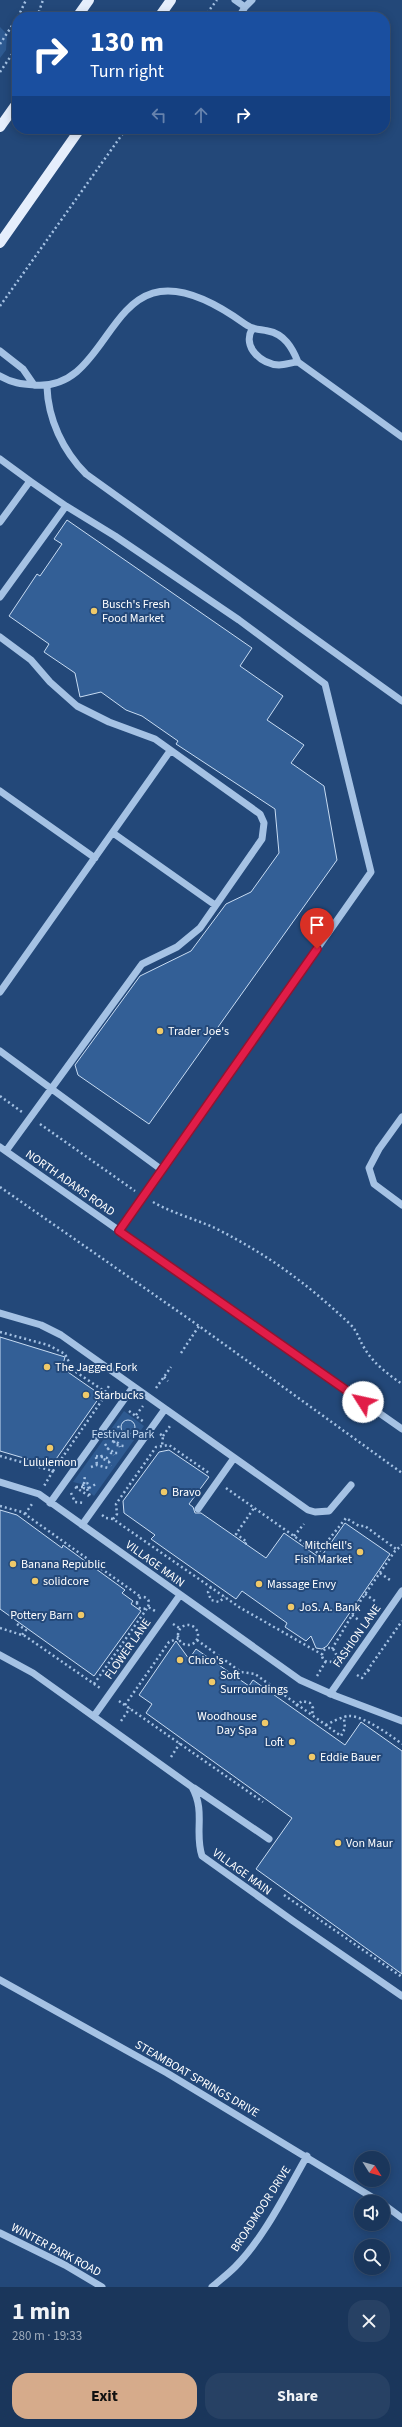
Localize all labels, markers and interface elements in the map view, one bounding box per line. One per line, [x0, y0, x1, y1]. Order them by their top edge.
text: 130 m [90, 22, 164, 62]
icon: right [24, 28, 76, 80]
text: Turn right [90, 59, 164, 84]
icon: left [148, 104, 170, 126]
icon: ahead [190, 104, 212, 126]
icon: right [232, 104, 254, 126]
place label: Busch's Fresh Food Market [102, 596, 170, 627]
marker: Busch's Fresh Food Market [89, 606, 99, 616]
pin [300, 908, 334, 949]
icon: arrive [306, 914, 328, 936]
place label: Trader Joe's [168, 1023, 229, 1040]
marker: Trader Joe's [155, 1026, 165, 1036]
street label: NORTH ADAMS ROAD [22, 1146, 118, 1220]
place label: The Jagged Fork [55, 1359, 137, 1376]
marker: The Jagged Fork [42, 1362, 52, 1372]
position arrow [342, 1381, 384, 1423]
place label: Starbucks [94, 1387, 144, 1404]
marker: Starbucks [81, 1390, 91, 1400]
park label: Festival Park [92, 1426, 154, 1443]
marker: Lululemon [45, 1443, 55, 1453]
place label: Lululemon [23, 1454, 77, 1471]
place label: Bravo [172, 1484, 201, 1501]
marker: Bravo [159, 1487, 169, 1497]
street label: VILLAGE MAIN [122, 1537, 188, 1591]
place label: Mitchell's Fish Market [295, 1537, 352, 1568]
marker: Mitchell's Fish Market [355, 1547, 365, 1557]
place label: Banana Republic [21, 1556, 106, 1573]
marker: Banana Republic [8, 1559, 18, 1569]
place label: solidcore [43, 1573, 89, 1590]
marker: solidcore [30, 1576, 40, 1586]
place label: Massage Envy [267, 1576, 337, 1593]
marker: Massage Envy [254, 1579, 264, 1589]
place label: JoS. A. Bank [299, 1599, 361, 1616]
street label: FASHION LANE [329, 1601, 385, 1671]
marker: JoS. A. Bank [286, 1602, 296, 1612]
place label: Pottery Barn [10, 1607, 73, 1624]
marker: Pottery Barn [76, 1610, 86, 1620]
street label: FLOWER LANE [101, 1615, 155, 1683]
place label: Chico's [188, 1652, 223, 1669]
marker: Chico's [175, 1655, 185, 1665]
place label: Soft Surroundings [220, 1667, 288, 1698]
marker: Soft Surroundings [207, 1677, 217, 1687]
place label: Woodhouse Day Spa [197, 1708, 257, 1739]
marker: Woodhouse Day Spa [260, 1718, 270, 1728]
place label: Loft [265, 1734, 284, 1751]
marker: Loft [287, 1737, 297, 1747]
place label: Eddie Bauer [320, 1749, 381, 1766]
marker: Eddie Bauer [307, 1752, 317, 1762]
place label: Von Maur [346, 1835, 394, 1852]
marker: Von Maur [333, 1838, 343, 1848]
street label: VILLAGE MAIN [209, 1845, 275, 1899]
street label: STEAMBOAT SPRINGS DRIVE [132, 2036, 262, 2122]
north arrow [354, 2151, 390, 2187]
map controls [354, 2151, 390, 2275]
street label: BROADMOOR DRIVE [227, 2163, 295, 2255]
button: sound [354, 2195, 390, 2231]
street label: WINTER PARK ROAD [8, 2219, 104, 2281]
button: search [354, 2239, 390, 2275]
text: 1 min [12, 2294, 70, 2329]
button: close [348, 2300, 390, 2342]
text: 280 m · 19:33 [12, 2327, 82, 2345]
button: Exit [12, 2373, 197, 2419]
button: Share [205, 2373, 390, 2419]

